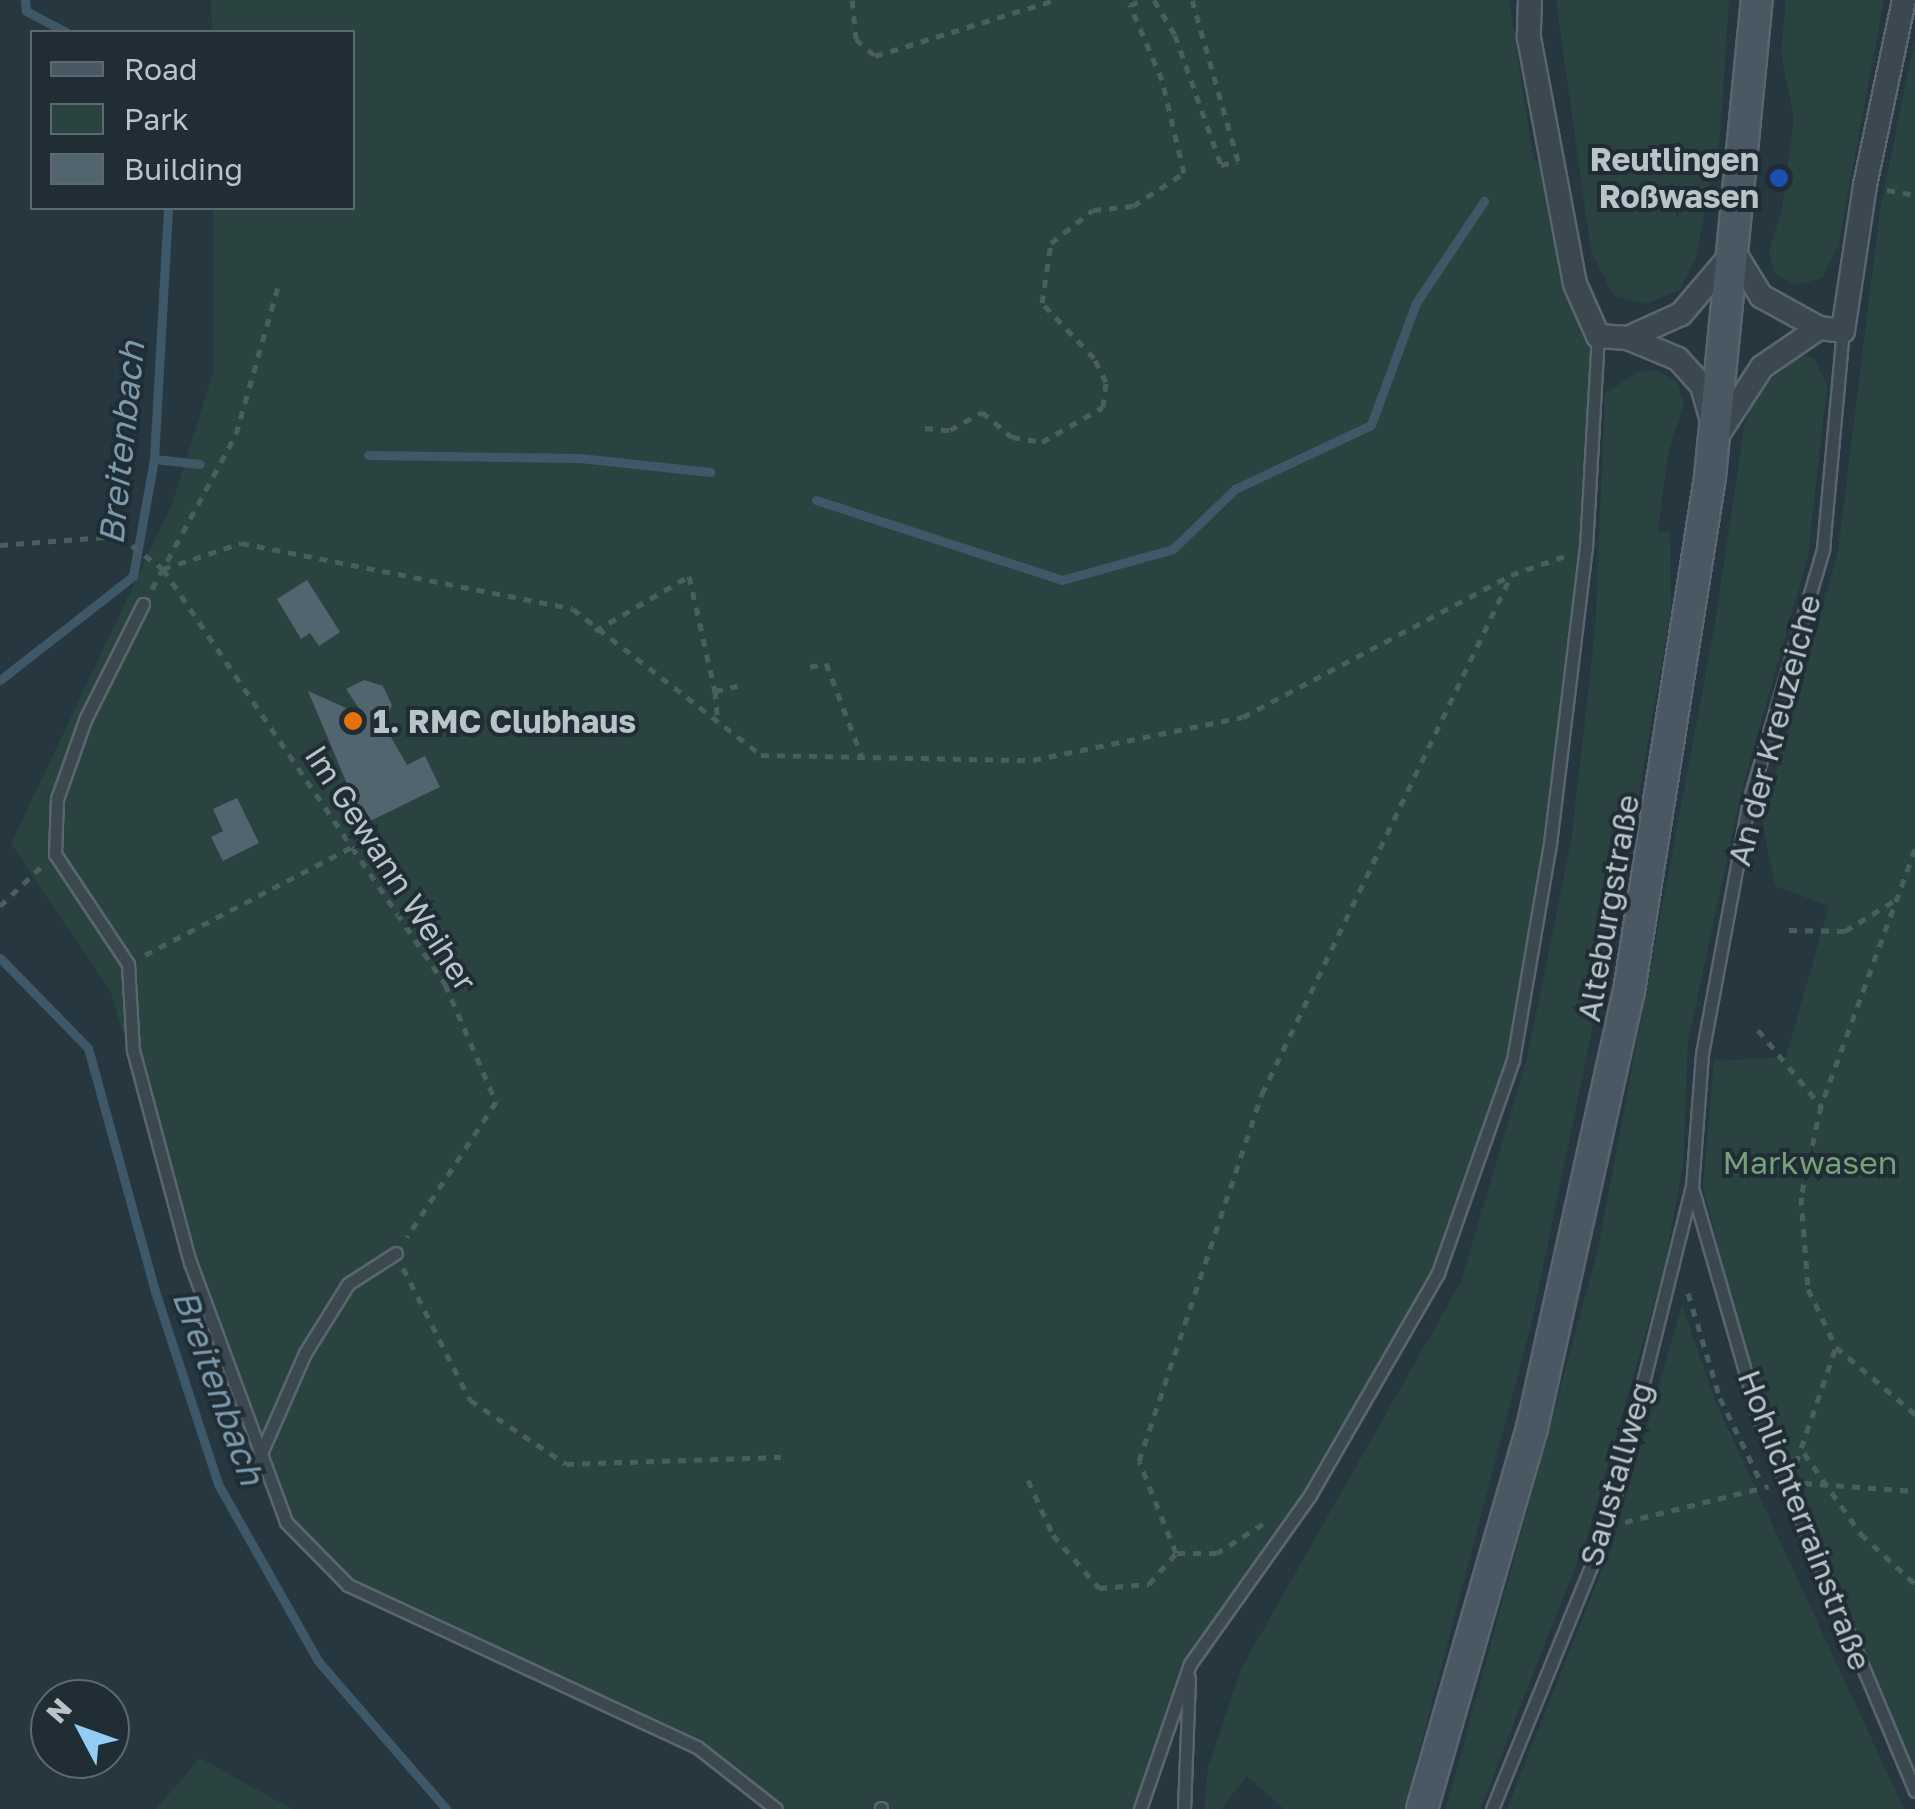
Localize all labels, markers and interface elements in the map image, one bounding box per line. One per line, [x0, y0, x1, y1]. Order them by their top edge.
legend [30, 30, 355, 210]
text: Road [124, 51, 198, 87]
text: Park [124, 101, 189, 137]
place label: Reutlingen Roßwasen [1590, 141, 1759, 216]
text: Building [124, 151, 243, 187]
marker: Reutlingen Roßwasen [1768, 167, 1790, 189]
water label: Breitenbach [89, 339, 153, 547]
street label: An der Kreuzeiche [1719, 590, 1829, 870]
place label: 1. RMC Clubhaus [373, 702, 636, 740]
marker: 1. RMC Clubhaus [342, 710, 364, 732]
street label: Im Gewann Weiher [297, 738, 485, 998]
street label: Alteburgstraße [1569, 792, 1647, 1024]
park label: Markwasen [1722, 1143, 1898, 1181]
water label: Breitenbach [164, 1284, 274, 1490]
street label: Hohlichterrainstraße [1730, 1365, 1880, 1675]
street label: Saustallweg [1571, 1378, 1661, 1570]
north arrow [30, 1679, 130, 1779]
text: N [39, 1691, 78, 1729]

